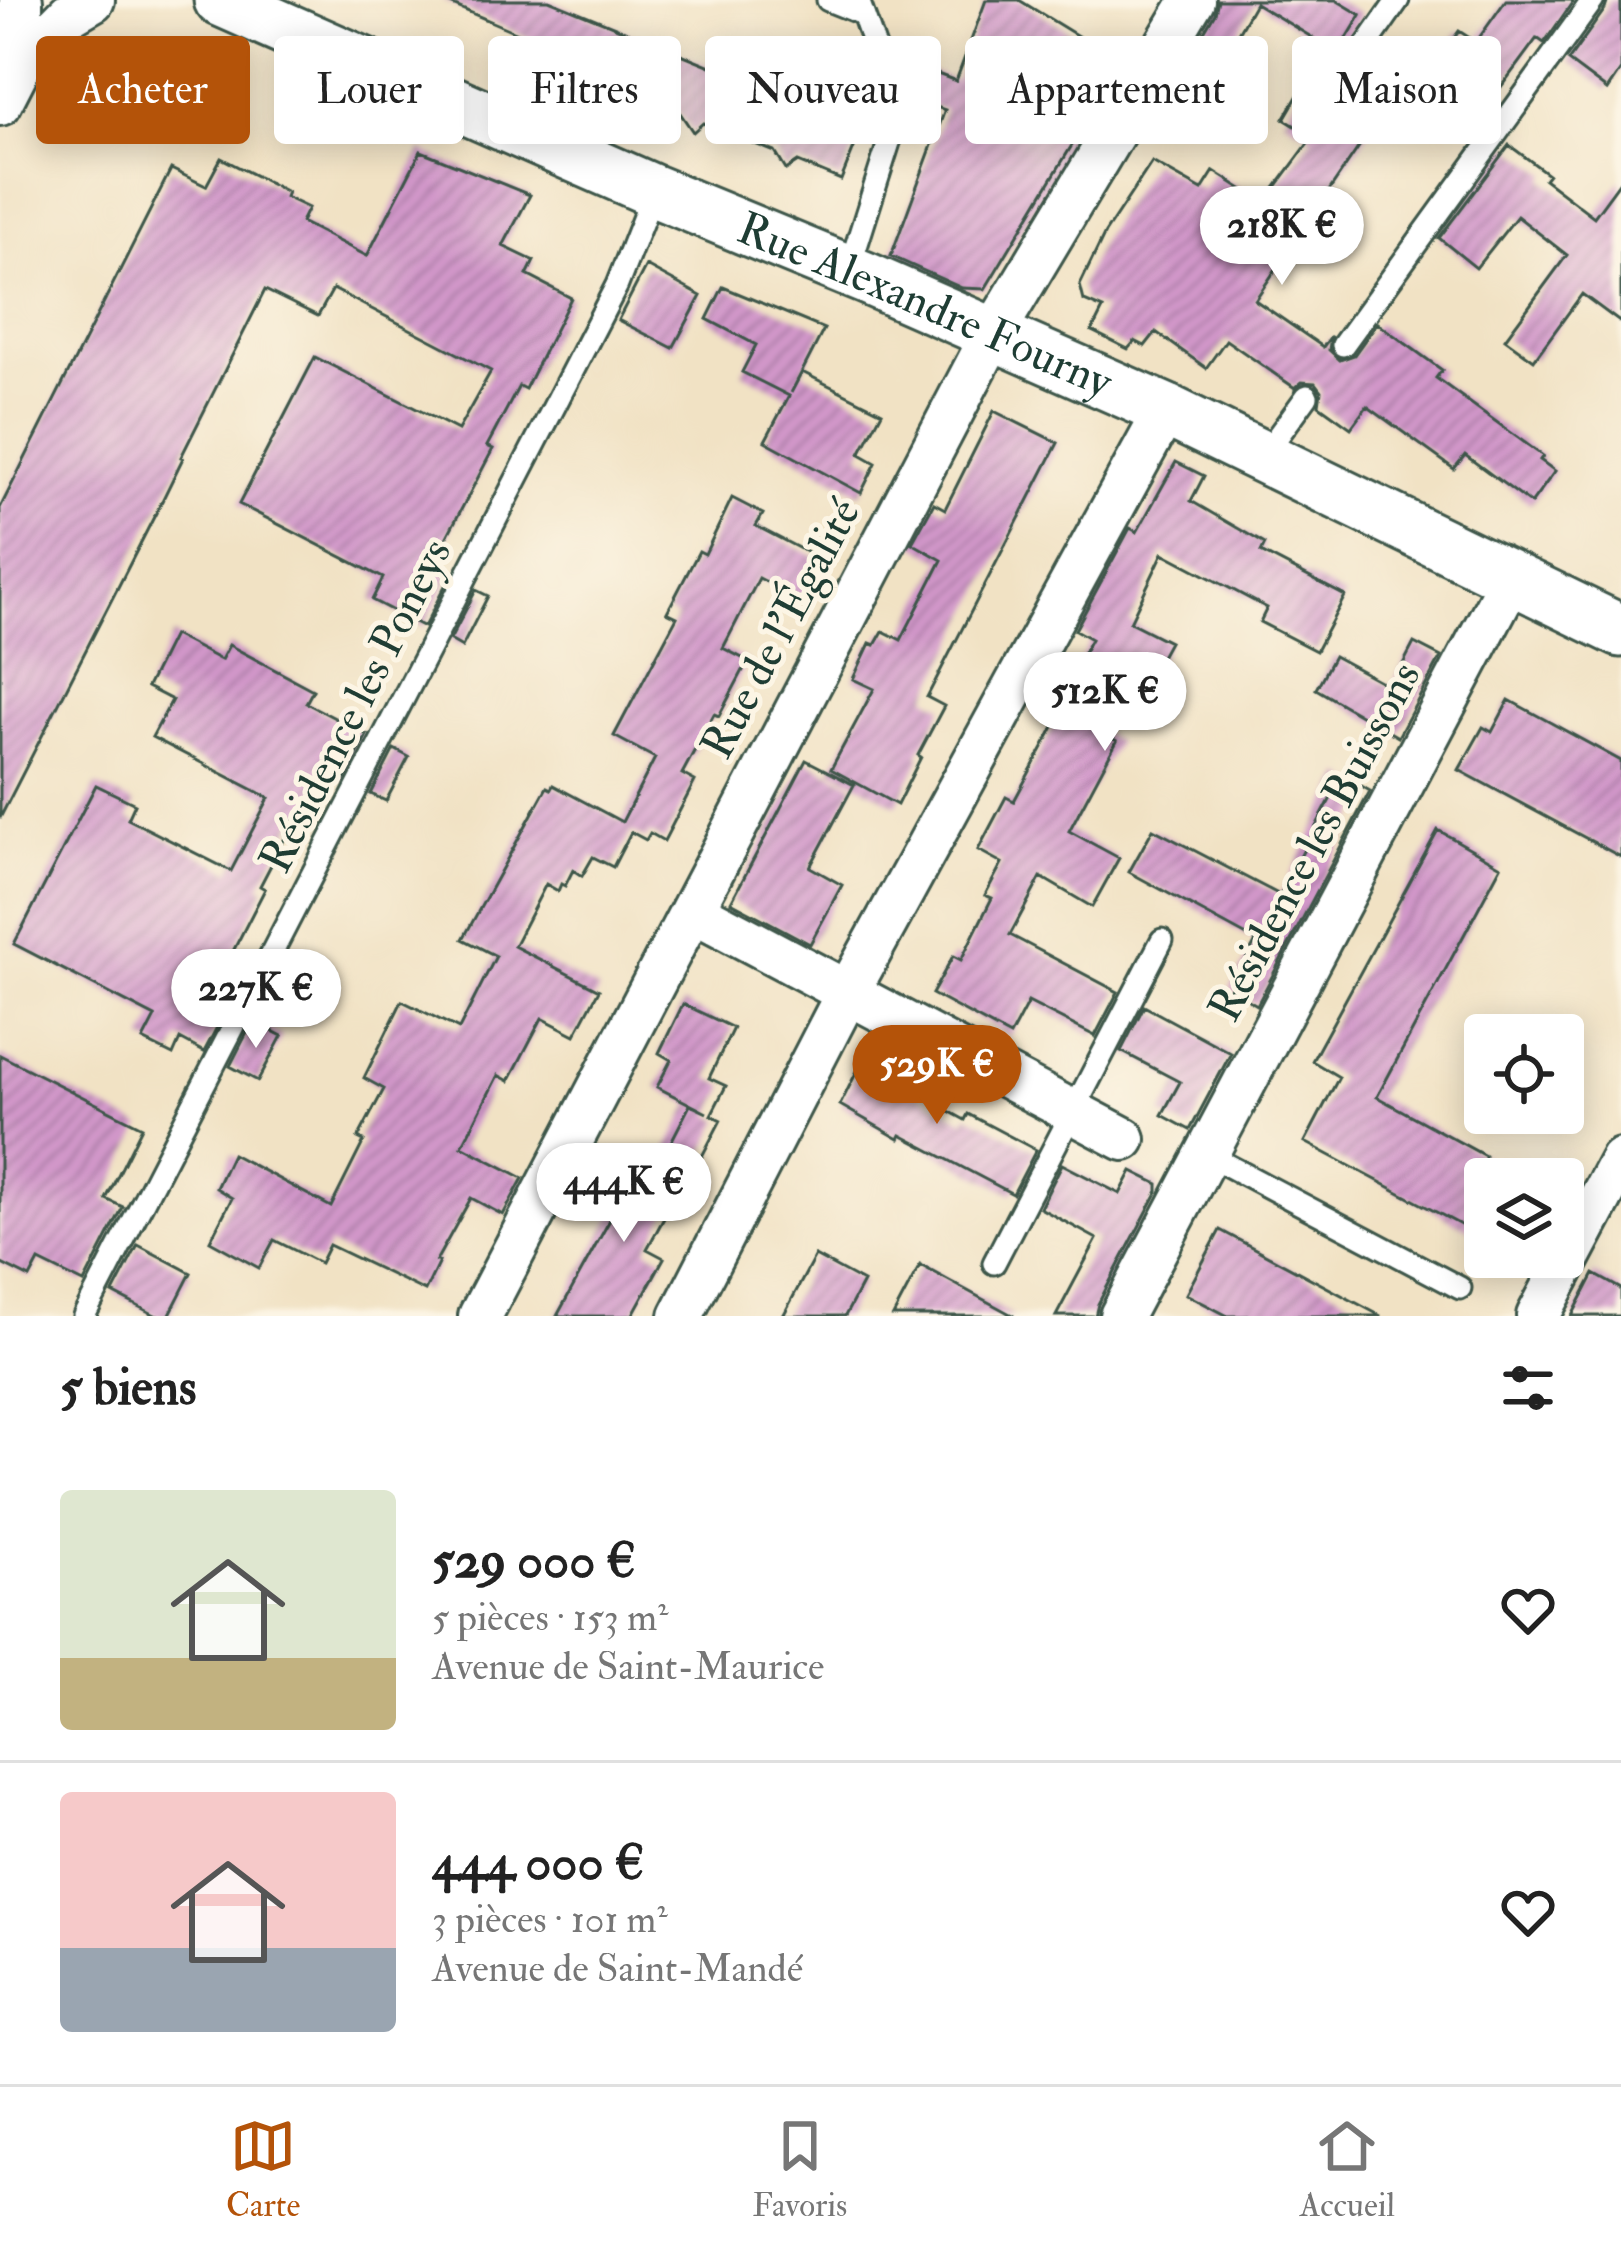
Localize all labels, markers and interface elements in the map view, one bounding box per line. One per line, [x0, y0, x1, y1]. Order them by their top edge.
chip: Acheter [36, 36, 250, 144]
chip: Louer [274, 36, 464, 144]
chip: Filtres [488, 36, 681, 144]
chip: Nouveau [705, 36, 941, 144]
chip: Appartement [965, 36, 1268, 144]
chip: Maison [1292, 36, 1501, 144]
pin: 218K € [1184, 186, 1380, 288]
street label: Rue Alexandre Fourny [729, 200, 1122, 411]
text: 218K € [1227, 200, 1337, 249]
street label: Rue de l'Égalité [688, 489, 873, 769]
street label: Résidence les Poneys [248, 530, 464, 882]
pin: 512K € [1007, 652, 1203, 754]
street label: Résidence les Buissons [1197, 653, 1433, 1031]
text: 512K € [1050, 666, 1160, 715]
pin: 227K € [158, 949, 354, 1051]
text: 227K € [198, 963, 314, 1012]
map controls [1464, 1014, 1584, 1278]
button: locate [1464, 1014, 1584, 1134]
pin: 529K € [839, 1025, 1035, 1127]
text: 529K € [879, 1039, 995, 1088]
pin: 444K € [526, 1143, 722, 1245]
text: 444K € [563, 1157, 685, 1206]
button: layers [1464, 1158, 1584, 1278]
icon: filters [1495, 1355, 1561, 1421]
text: 5 biens [60, 1356, 196, 1420]
text: 529 000 € [432, 1529, 636, 1593]
icon: home [156, 1538, 300, 1682]
icon: heart [1495, 1577, 1561, 1643]
text: 5 pièces · 153 m² [432, 1593, 668, 1642]
text: Avenue de Saint-Maurice [432, 1642, 824, 1691]
text: 444 000 € [432, 1831, 644, 1895]
icon: home [156, 1840, 300, 1984]
icon: heart [1495, 1879, 1561, 1945]
text: 3 pièces · 101 m² [432, 1895, 668, 1944]
text: Avenue de Saint-Mandé [432, 1944, 803, 1993]
tab: Carte [226, 2113, 300, 2226]
tab: Favoris [752, 2113, 847, 2226]
tab: Accueil [1299, 2113, 1395, 2226]

